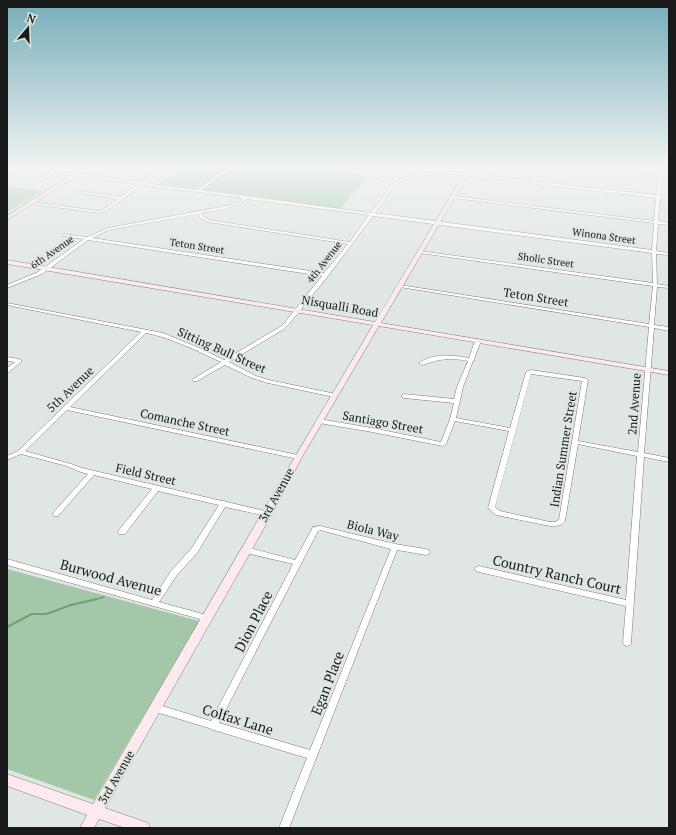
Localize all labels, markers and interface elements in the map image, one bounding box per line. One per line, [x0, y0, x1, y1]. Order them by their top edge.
north arrow [8, 8, 48, 48]
text: N [25, 11, 38, 27]
street label: Winona Street [571, 225, 637, 247]
street label: 6th Avenue [28, 232, 76, 272]
street label: Teton Street [169, 235, 225, 257]
street label: 4th Avenue [304, 238, 344, 286]
street label: Sholic Street [517, 250, 575, 270]
street label: Teton Street [502, 284, 570, 310]
street label: Nisqualli Road [300, 292, 380, 320]
street label: Sitting Bull Street [175, 324, 269, 376]
street label: 5th Avenue [43, 363, 97, 415]
street label: 2nd Avenue [624, 372, 644, 436]
street label: Indian Summer Street [546, 389, 580, 508]
street label: Comanche Street [139, 405, 232, 439]
street label: Santiago Street [342, 408, 425, 437]
street label: Field Street [114, 460, 178, 488]
street label: 3rd Avenue [255, 465, 297, 525]
street label: Biola Way [346, 516, 401, 544]
street label: Country Ranch Court [491, 550, 624, 598]
street label: Burwood Avenue [58, 554, 164, 600]
street label: Dion Place [229, 587, 277, 655]
street label: Egan Place [306, 648, 348, 718]
street label: Colfax Lane [200, 699, 276, 739]
street label: 3rd Avenue [95, 747, 137, 807]

